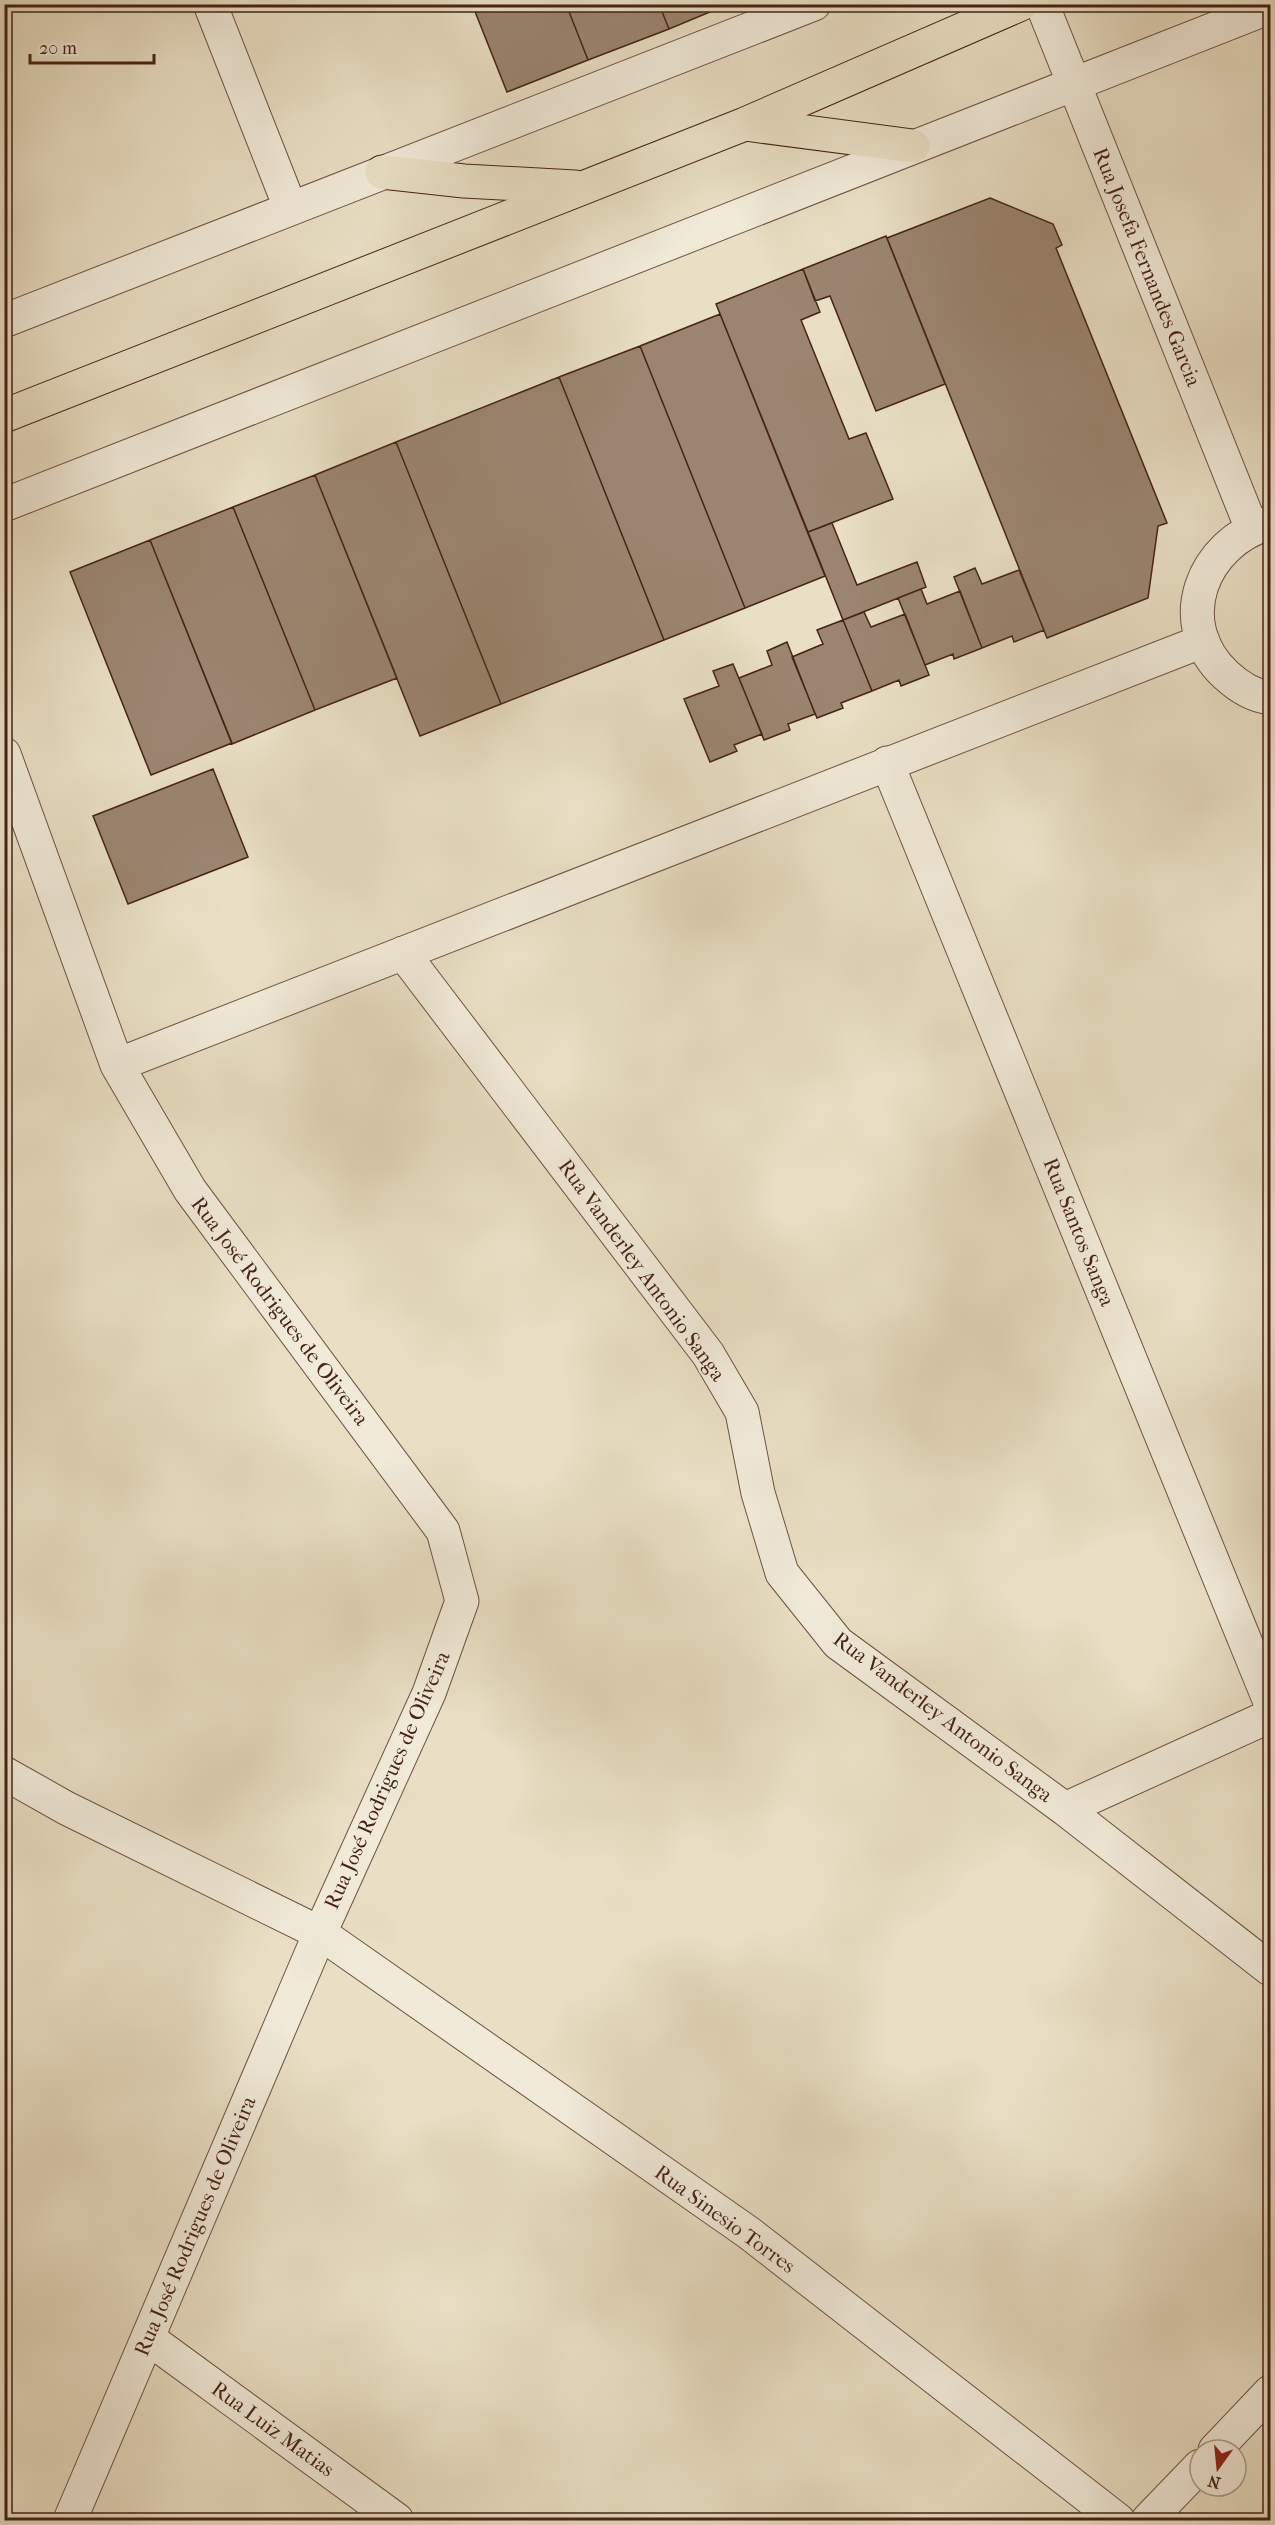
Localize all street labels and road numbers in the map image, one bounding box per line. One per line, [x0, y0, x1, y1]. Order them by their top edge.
street label: Rua Josefa Fernandes Garcia [1088, 144, 1206, 390]
street label: Rua Santos Sanga [1038, 1154, 1120, 1310]
street label: Rua Vanderley Antonio Sanga [554, 1155, 731, 1386]
street label: Rua José Rodrigues de Oliveira [186, 1192, 374, 1430]
street label: Rua Vanderley Antonio Sanga [829, 1627, 1057, 1807]
street label: Rua José Rodrigues de Oliveira [319, 1647, 455, 1913]
street label: Rua José Rodrigues de Oliveira [129, 2092, 261, 2359]
street label: Rua Sinesio Torres [650, 2160, 800, 2278]
street label: Rua Luiz Matias [207, 2376, 339, 2482]

